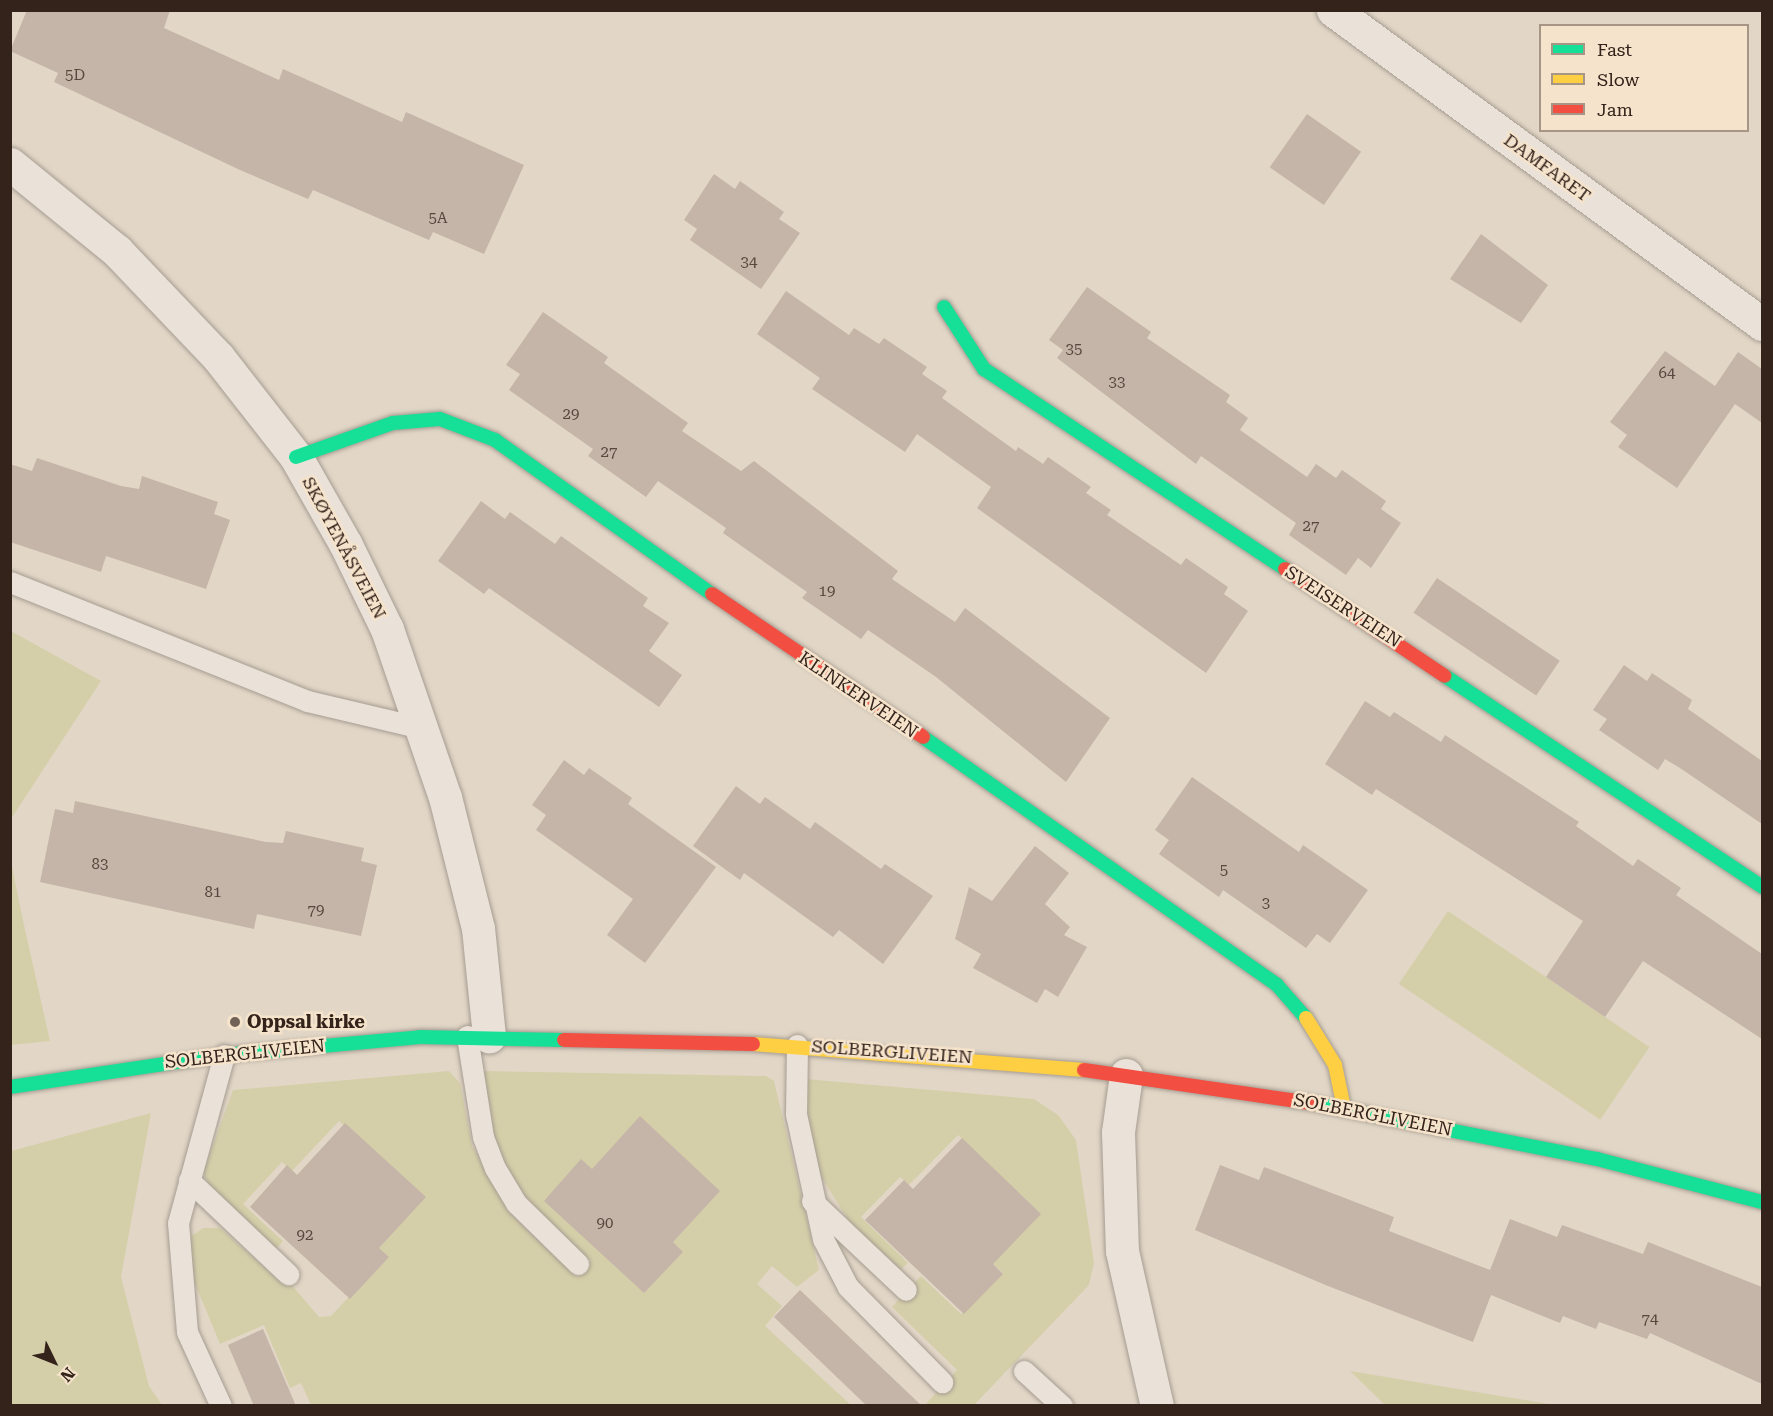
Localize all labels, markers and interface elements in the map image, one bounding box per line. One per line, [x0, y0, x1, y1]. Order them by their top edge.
legend [1539, 24, 1749, 132]
text: Fast [1597, 39, 1632, 60]
house number: 5D [65, 67, 85, 85]
text: Slow [1597, 69, 1639, 90]
text: Jam [1597, 99, 1633, 120]
street label: DAMFARET [1499, 129, 1595, 207]
house number: 5A [429, 210, 447, 228]
house number: 34 [741, 254, 757, 272]
house number: 35 [1066, 341, 1082, 359]
house number: 64 [1659, 365, 1675, 383]
house number: 33 [1109, 374, 1125, 392]
house number: 29 [563, 406, 579, 424]
house number: 27 [601, 444, 617, 462]
street label: SKØYENÅSVEIEN [297, 473, 391, 623]
house number: 27 [1303, 518, 1319, 536]
street label: SVEISERVEIEN [1281, 562, 1405, 652]
house number: 19 [819, 583, 835, 601]
street label: KLINKERVEIEN [794, 647, 922, 743]
house number: 83 [92, 856, 108, 874]
house number: 5 [1220, 862, 1228, 880]
house number: 81 [205, 884, 221, 902]
house number: 3 [1262, 895, 1270, 913]
house number: 79 [308, 902, 324, 920]
place label: Oppsal kirke [247, 1011, 365, 1033]
marker: Oppsal kirke [228, 1015, 242, 1029]
street label: SOLBERGLIVEIEN [164, 1035, 326, 1073]
street label: SOLBERGLIVEIEN [811, 1036, 973, 1068]
street label: SOLBERGLIVEIEN [1292, 1089, 1454, 1141]
house number: 90 [597, 1215, 613, 1233]
house number: 92 [297, 1227, 313, 1245]
house number: 74 [1642, 1311, 1658, 1329]
north arrow [24, 1332, 84, 1392]
text: N [56, 1364, 79, 1386]

